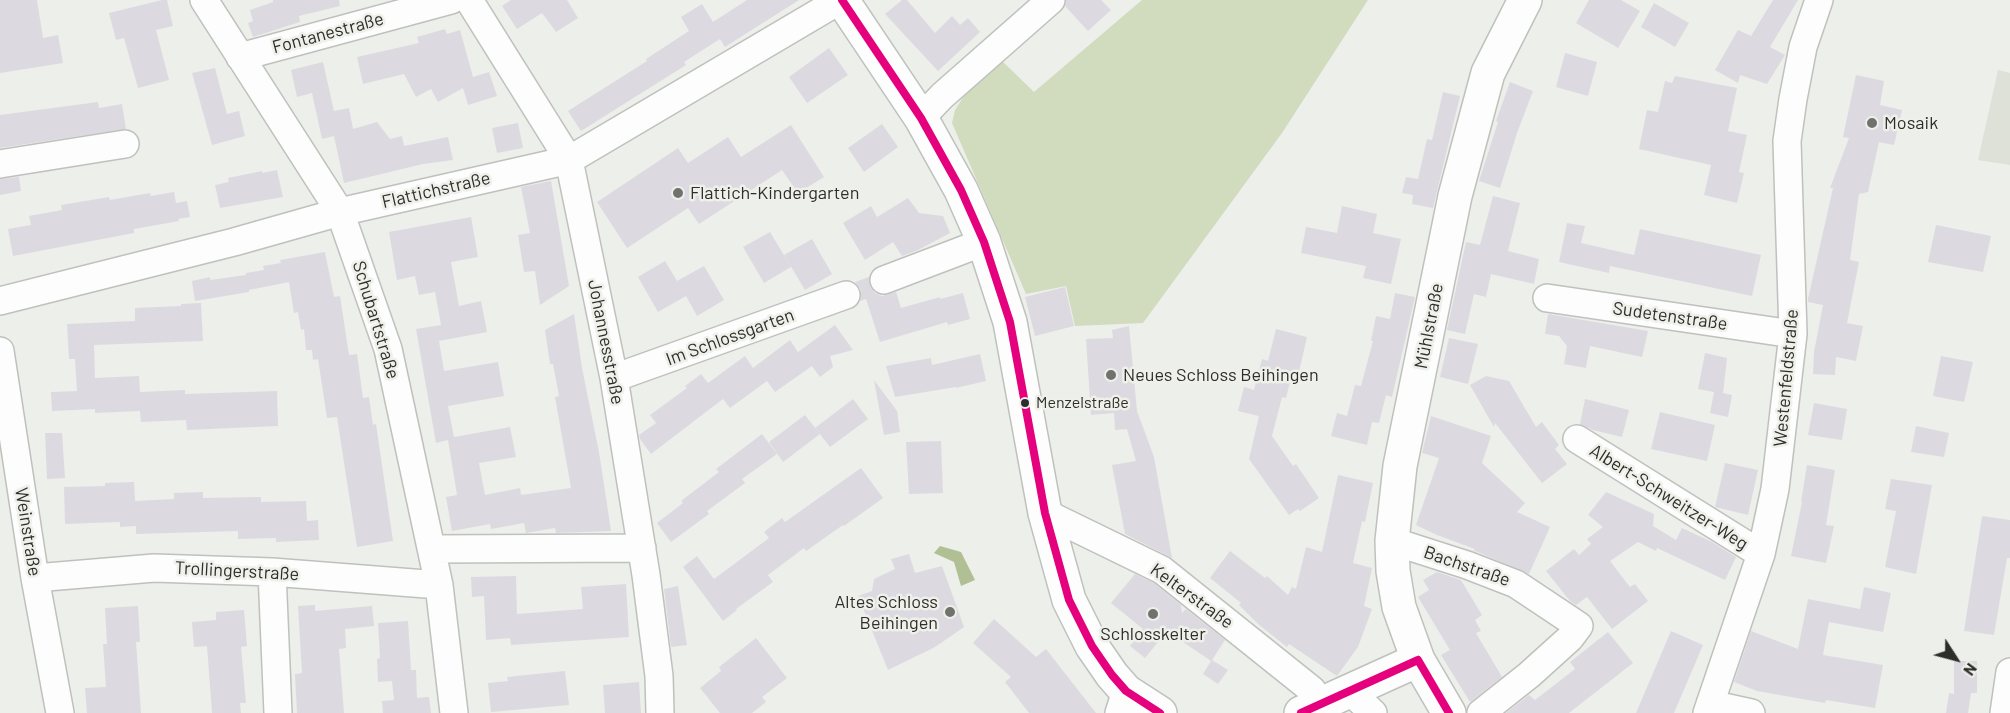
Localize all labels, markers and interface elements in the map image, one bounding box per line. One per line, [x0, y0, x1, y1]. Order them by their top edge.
street label: Fontanestraße [270, 8, 386, 58]
place label: Mosaik [1884, 112, 1938, 134]
marker: Mosaik [1865, 116, 1879, 130]
street label: Flattichstraße [380, 167, 492, 213]
place label: Flattich-Kindergarten [690, 182, 859, 204]
marker: Flattich-Kindergarten [671, 186, 685, 200]
street label: Schubartstraße [348, 258, 404, 382]
street label: Johannesstraße [583, 278, 629, 406]
street label: Mühlstraße [1410, 281, 1448, 371]
street label: Sudetenstraße [1611, 297, 1729, 335]
street label: Im Schlossgarten [663, 304, 797, 370]
street label: Westenfeldstraße [1769, 308, 1803, 448]
place label: Neues Schloss Beihingen [1123, 364, 1319, 386]
marker: Neues Schloss Beihingen [1104, 368, 1118, 382]
place label: Menzelstraße [1036, 393, 1129, 413]
marker: Menzelstraße [1019, 397, 1031, 409]
street label: Albert-Schweitzer-Weg [1586, 439, 1752, 555]
street label: Weinstraße [10, 486, 46, 578]
street label: Bachstraße [1421, 541, 1513, 591]
street label: Trollingerstraße [174, 557, 300, 585]
street label: Kelterstraße [1146, 559, 1238, 633]
place label: Altes Schloss Beihingen [834, 591, 938, 634]
marker: Altes Schloss Beihingen [943, 605, 957, 619]
marker: Schlosskelter [1146, 607, 1160, 621]
place label: Schlosskelter [1100, 623, 1206, 645]
north arrow [1926, 629, 1986, 689]
text: N [1960, 660, 1982, 680]

